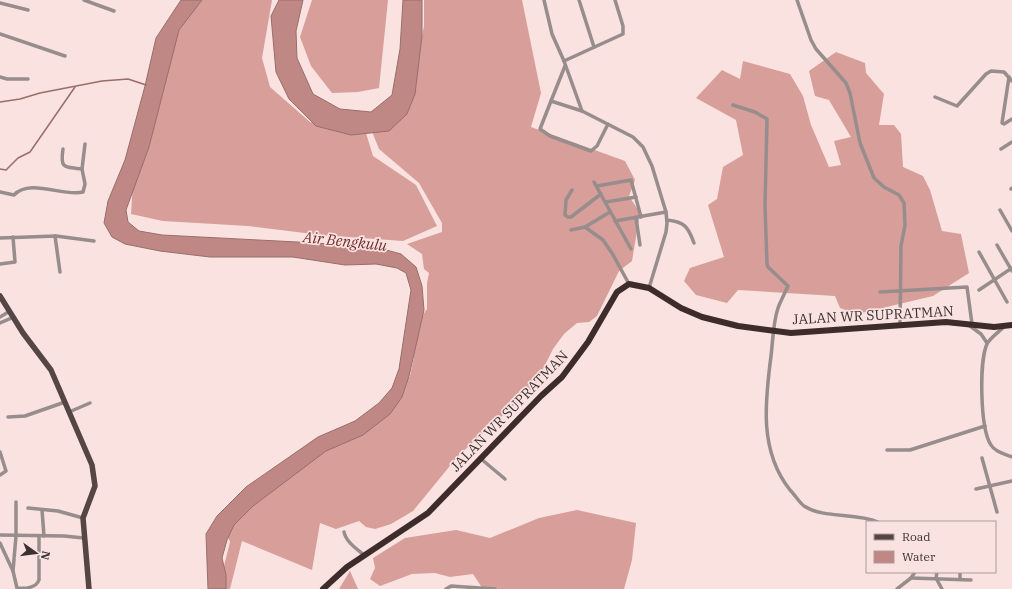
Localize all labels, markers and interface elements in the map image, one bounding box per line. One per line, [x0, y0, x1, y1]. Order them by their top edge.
water label: Air Bengkulu [301, 227, 388, 255]
street label: JALAN WR SUPRATMAN [792, 302, 954, 328]
street label: JALAN WR SUPRATMAN [446, 347, 572, 475]
legend [866, 521, 996, 573]
text: Road [902, 529, 931, 544]
north arrow [16, 533, 56, 573]
text: Water [902, 549, 936, 564]
text: N [38, 550, 54, 562]

